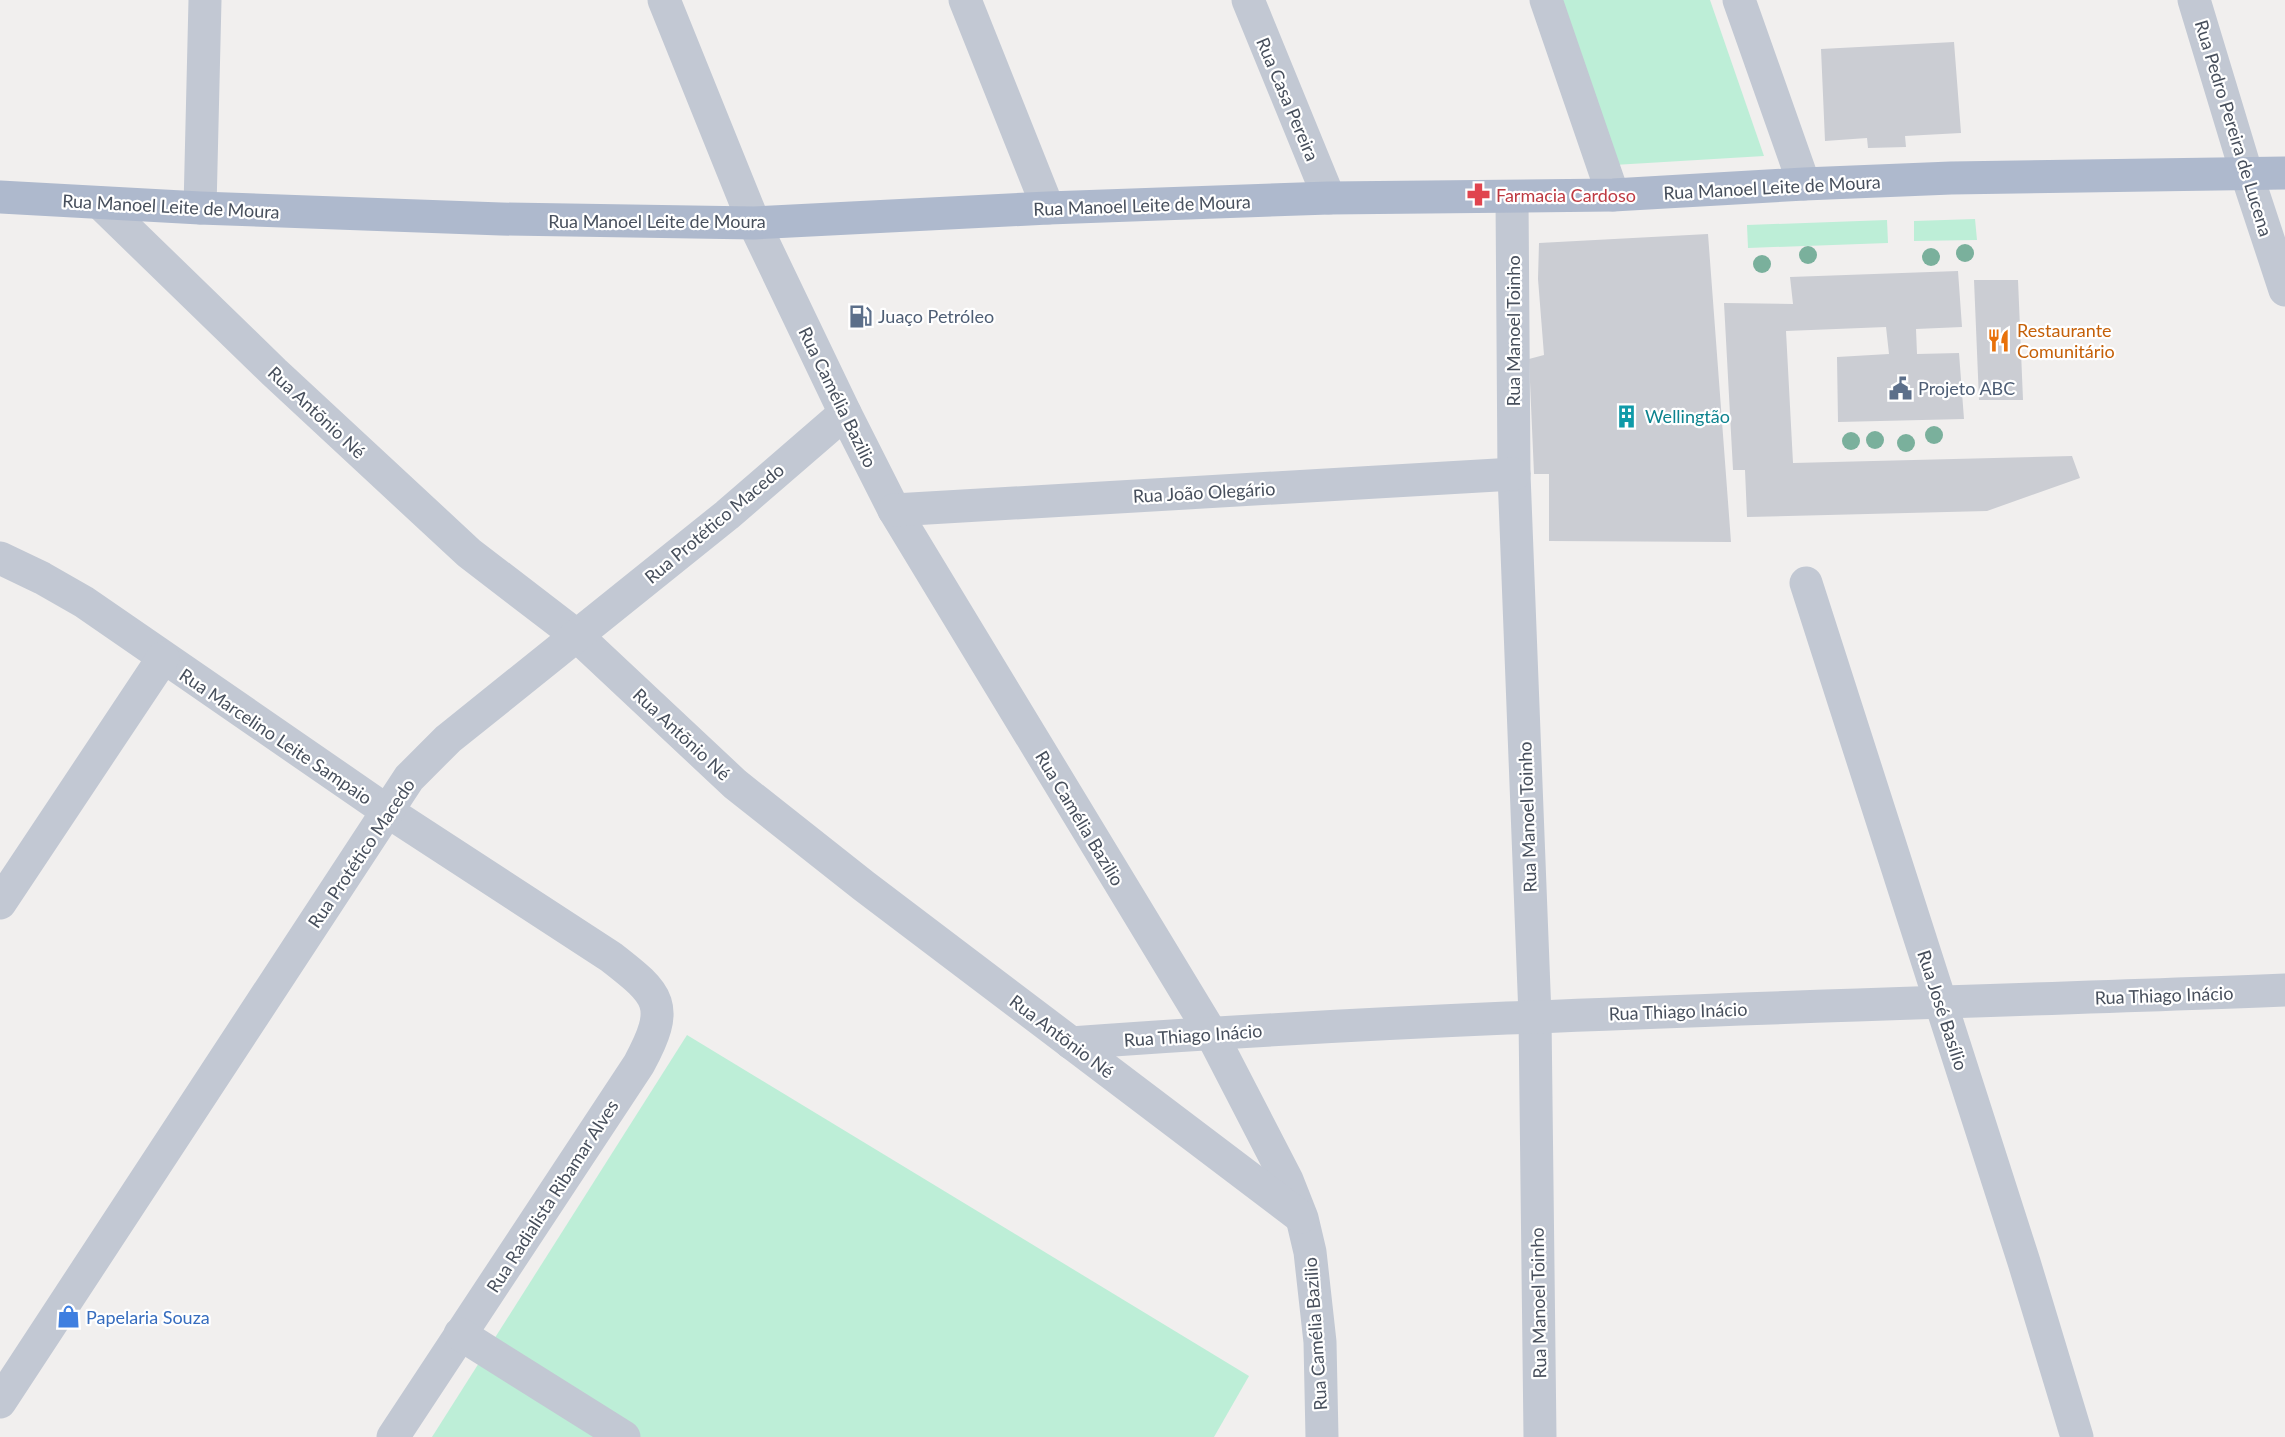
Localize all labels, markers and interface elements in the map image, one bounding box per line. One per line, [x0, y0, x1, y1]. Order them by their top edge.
street label: Rua Pedro Pereira de Lucena [2191, 17, 2277, 239]
street label: Rua Casa Pereira [1252, 34, 1324, 164]
street label: Rua Manoel Leite de Moura [1663, 170, 1881, 204]
pharmacy icon: Farmacia Cardoso [1465, 182, 1491, 208]
place label: Farmacia Cardoso [1496, 184, 1636, 206]
street label: Rua Manoel Leite de Moura [62, 189, 280, 223]
street label: Rua Manoel Leite de Moura [1033, 190, 1251, 220]
street label: Rua Manoel Leite de Moura [548, 210, 766, 232]
street label: Rua Manoel Toinho [1502, 255, 1524, 407]
fuel station icon: Juaço Petróleo [847, 303, 873, 329]
place label: Juaço Petróleo [878, 305, 994, 327]
place label: Restaurante Comunitário [2017, 319, 2115, 362]
street label: Rua Camélia Bazilio [794, 323, 882, 471]
restaurant icon: Restaurante Comunitário [1986, 327, 2012, 353]
street label: Rua Antõnio Né [264, 361, 370, 463]
public building icon: Projeto ABC [1887, 375, 1913, 401]
place label: Projeto ABC [1918, 377, 2015, 399]
building icon: Wellingtão [1614, 403, 1640, 429]
place label: Wellingtão [1645, 405, 1730, 427]
street label: Rua Protético Macedo [640, 458, 788, 588]
street label: Rua João Olegário [1132, 477, 1276, 507]
street label: Rua Marcelino Leite Sampaio [176, 663, 376, 809]
street label: Rua Antõnio Né [629, 683, 735, 785]
street label: Rua Manoel Toinho [1513, 741, 1541, 893]
street label: Rua Camélia Bazilio [1031, 747, 1129, 889]
street label: Rua Protético Macedo [303, 774, 419, 932]
street label: Rua José Basílio [1913, 947, 1973, 1073]
street label: Rua Thiago Inácio [2094, 982, 2234, 1008]
street label: Rua Antõnio Né [1006, 990, 1118, 1082]
street label: Rua Thiago Inácio [1608, 998, 1748, 1024]
street label: Rua Thiago Inácio [1123, 1019, 1263, 1051]
street label: Rua Radialista Ribamar Alves [481, 1095, 623, 1297]
street label: Rua Manoel Toinho [1526, 1227, 1550, 1379]
street label: Rua Camélia Bazilio [1299, 1257, 1331, 1411]
shop icon: Papelaria Souza [55, 1304, 81, 1330]
place label: Papelaria Souza [86, 1306, 210, 1328]

